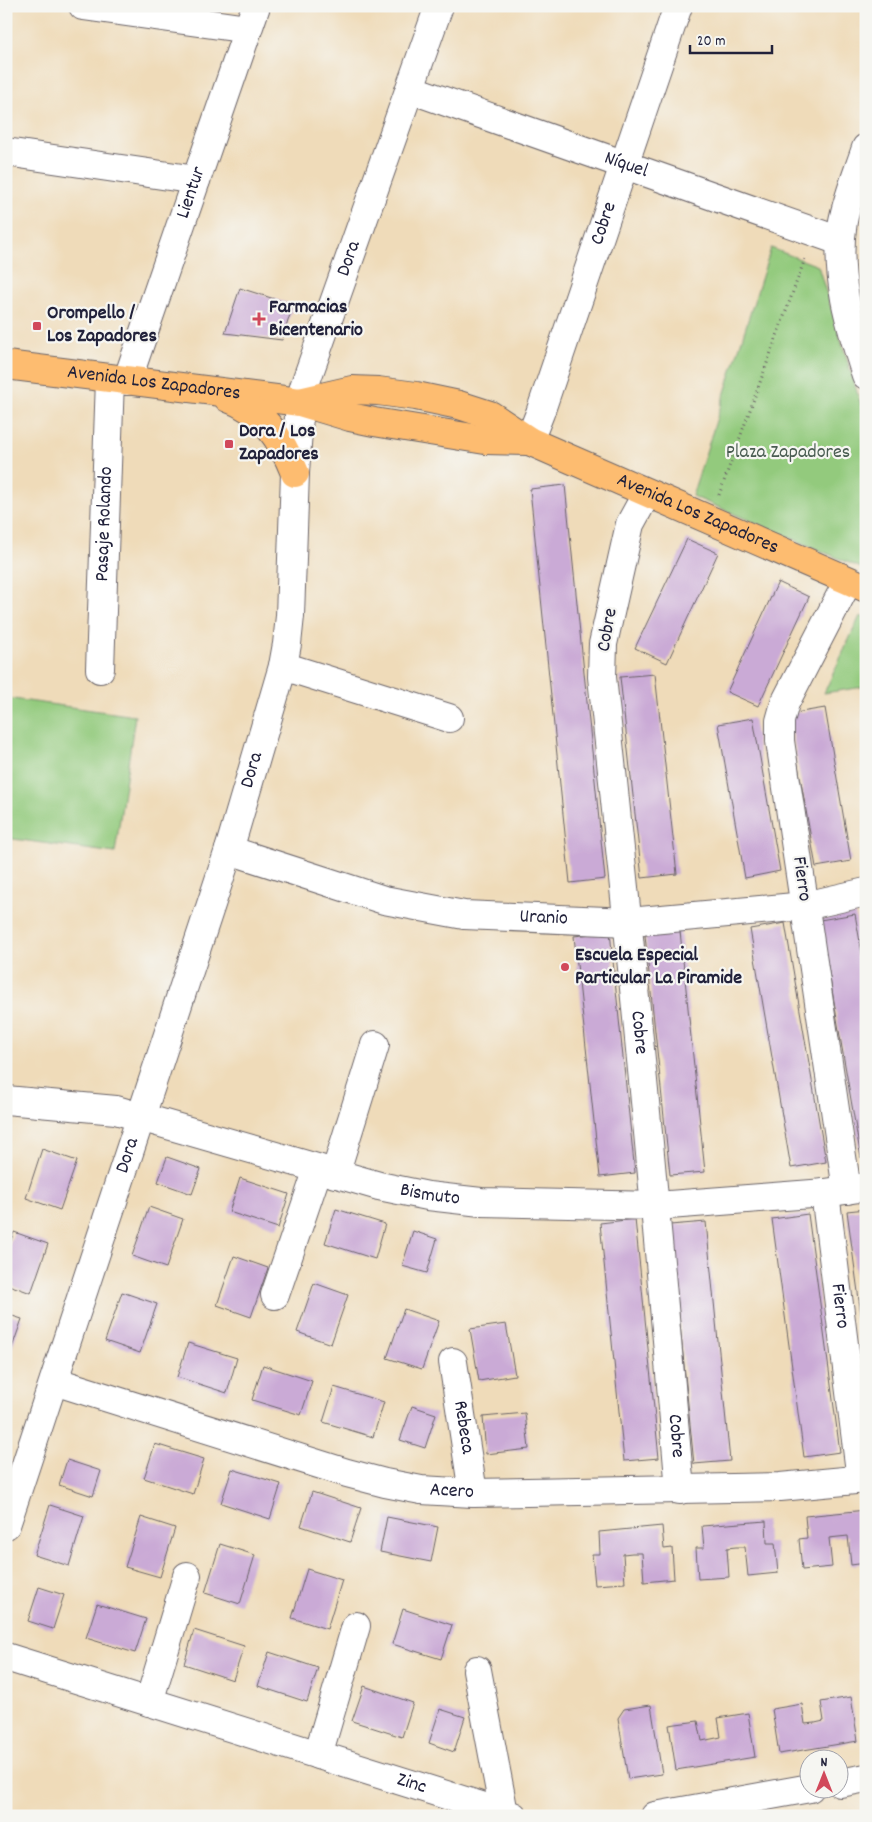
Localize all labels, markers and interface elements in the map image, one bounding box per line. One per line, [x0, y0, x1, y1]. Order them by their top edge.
scale bar [690, 22, 772, 54]
text: 20 m [697, 31, 725, 53]
street label: Níquel [600, 145, 652, 186]
street label: Lientur [170, 162, 214, 223]
street label: Cobre [584, 198, 625, 249]
street label: Dora [330, 237, 369, 280]
place label: Farmacias Bicentenario [269, 294, 363, 345]
place label: Orompello / Los Zapadores [47, 300, 157, 351]
marker: Farmacias Bicentenario [253, 313, 265, 325]
marker: Orompello / Los Zapadores [31, 320, 43, 332]
street label: Avenida Los Zapadores [66, 359, 242, 408]
place label: Dora / Los Zapadores [239, 418, 319, 469]
marker: Dora / Los Zapadores [223, 438, 235, 450]
park label: Plaza Zapadores [726, 439, 850, 467]
street label: Pasaje Rolando [89, 466, 121, 582]
street label: Avenida Los Zapadores [612, 467, 783, 562]
street label: Cobre [590, 606, 626, 654]
street label: Dora [234, 748, 271, 791]
street label: Fierro [784, 855, 818, 903]
street label: Uranio [519, 903, 568, 933]
place label: Escuela Especial Particular La Piramide [575, 942, 742, 993]
marker: Escuela Especial Particular La Piramide [559, 961, 571, 973]
street label: Cobre [622, 1010, 654, 1056]
street label: Dora [109, 1134, 147, 1177]
street label: Bismuto [397, 1177, 461, 1214]
street label: Fierro [822, 1282, 856, 1330]
street label: Rebeca [445, 1399, 481, 1456]
street label: Cobre [660, 1413, 691, 1459]
street label: Acero [429, 1477, 475, 1507]
north arrow [800, 1750, 850, 1800]
text: N [821, 1753, 828, 1773]
street label: Zinc [393, 1766, 430, 1802]

